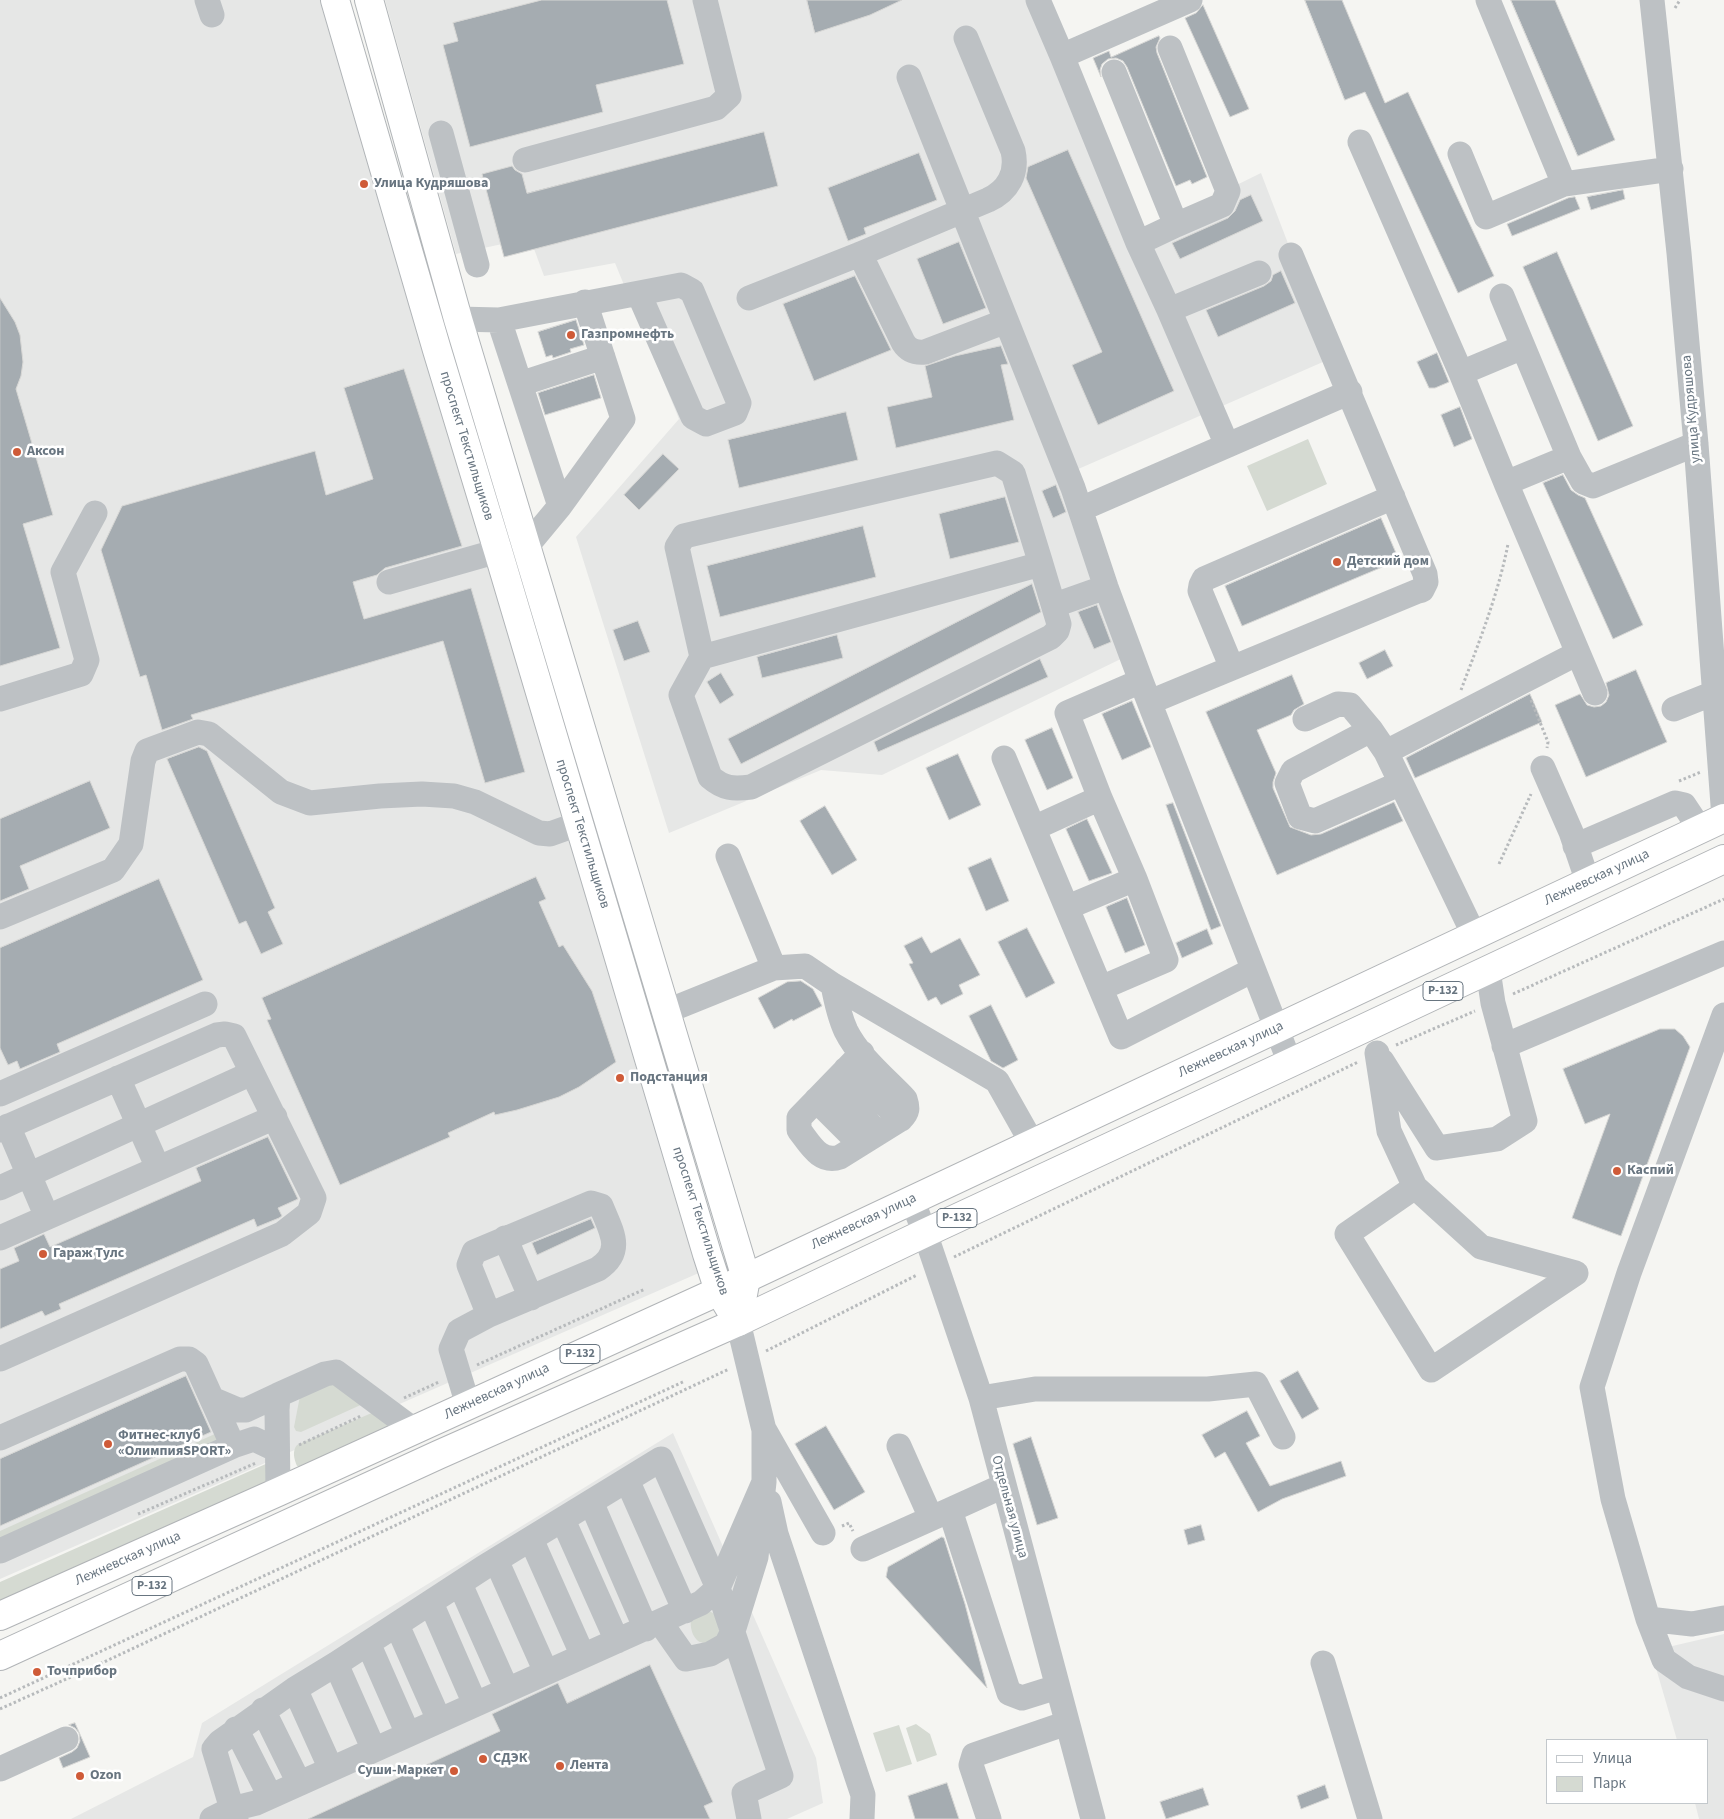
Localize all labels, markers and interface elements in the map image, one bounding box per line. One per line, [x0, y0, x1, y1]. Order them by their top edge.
place label: Улица Кудряшова [374, 176, 488, 192]
marker: Улица Кудряшова [358, 178, 370, 190]
place label: Газпромнефть [581, 327, 674, 343]
marker: Газпромнефть [565, 329, 577, 341]
street label: улица Кудряшова [1679, 354, 1705, 464]
street label: проспект Текстильщиков [435, 369, 497, 523]
place label: Аксон [27, 444, 64, 460]
marker: Аксон [11, 446, 23, 458]
place label: Детский дом [1347, 554, 1429, 570]
marker: Детский дом [1331, 556, 1343, 568]
street label: проспект Текстильщиков [551, 757, 613, 911]
street label: Лежневская улица [1542, 846, 1652, 910]
road number: Р-132 [1423, 981, 1463, 1000]
street label: Лежневская улица [1176, 1018, 1286, 1082]
place label: Подстанция [630, 1070, 708, 1086]
marker: Подстанция [614, 1072, 626, 1084]
street label: проспект Текстильщиков [668, 1145, 732, 1297]
place label: Каспий [1627, 1163, 1674, 1179]
marker: Каспий [1611, 1165, 1623, 1177]
street label: Лежневская улица [809, 1190, 919, 1254]
road number: Р-132 [937, 1208, 977, 1228]
place label: Гараж Тулс [53, 1246, 124, 1262]
marker: Гараж Тулс [37, 1248, 49, 1260]
road number: Р-132 [560, 1345, 600, 1364]
street label: Лежневская улица [442, 1360, 552, 1424]
place label: Фитнес-клуб «ОлимпияSPORT» [118, 1428, 231, 1460]
marker: Фитнес-клуб «ОлимпияSPORT» [102, 1438, 114, 1450]
street label: Отдельная улица [987, 1454, 1031, 1560]
street label: Лежневская улица [72, 1528, 184, 1590]
road number: Р-132 [132, 1576, 172, 1595]
place label: Точприбор [47, 1664, 117, 1680]
marker: Точприбор [31, 1666, 43, 1678]
legend [1546, 1739, 1709, 1804]
text: Улица [1593, 1748, 1632, 1769]
place label: СДЭК [493, 1751, 527, 1767]
marker: СДЭК [477, 1753, 489, 1765]
place label: Лента [570, 1758, 609, 1774]
marker: Лента [554, 1760, 566, 1772]
place label: Суши-Маркет [357, 1763, 444, 1779]
marker: Суши-Маркет [448, 1765, 460, 1777]
place label: Ozon [90, 1768, 121, 1784]
marker: Ozon [74, 1770, 86, 1782]
text: Парк [1593, 1773, 1626, 1794]

